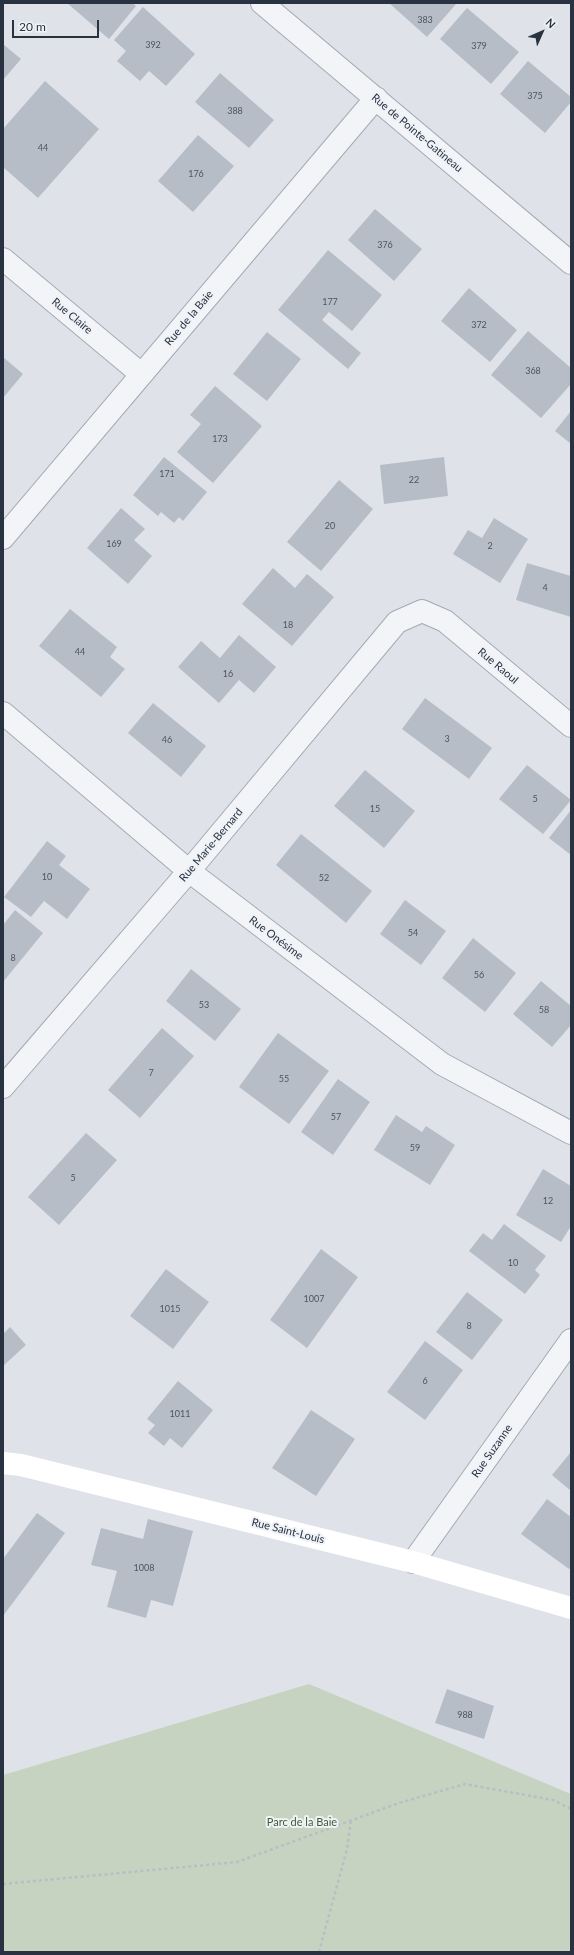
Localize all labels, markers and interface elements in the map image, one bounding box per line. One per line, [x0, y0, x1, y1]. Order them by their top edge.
scale bar [14, 12, 101, 38]
north arrow [522, 12, 562, 52]
house number: 383 [417, 15, 433, 25]
text: N [543, 16, 558, 31]
text: 20 m [19, 19, 46, 34]
house number: 392 [145, 40, 161, 50]
house number: 379 [471, 41, 487, 51]
street label: Rue de Pointe-Gatineau [369, 91, 465, 175]
house number: 375 [527, 91, 543, 101]
house number: 388 [227, 106, 243, 116]
house number: 44 [38, 143, 48, 153]
house number: 176 [188, 169, 204, 179]
house number: 376 [377, 240, 393, 250]
street label: Rue de la Baie [162, 288, 216, 348]
street label: Rue Claire [49, 295, 95, 337]
house number: 177 [322, 297, 338, 307]
house number: 372 [471, 320, 487, 330]
house number: 368 [525, 366, 541, 376]
house number: 173 [212, 434, 228, 444]
house number: 171 [159, 469, 175, 479]
house number: 22 [409, 475, 419, 485]
house number: 20 [325, 521, 335, 531]
house number: 169 [106, 539, 122, 549]
house number: 2 [487, 541, 493, 551]
house number: 4 [542, 583, 548, 593]
house number: 18 [283, 620, 293, 630]
street label: Rue Raoul [475, 645, 521, 687]
house number: 44 [75, 647, 85, 657]
house number: 16 [223, 669, 233, 679]
house number: 3 [444, 734, 450, 744]
house number: 46 [162, 735, 172, 745]
house number: 5 [532, 794, 538, 804]
house number: 15 [370, 804, 380, 814]
street label: Rue Marie-Bernard [176, 806, 246, 884]
house number: 10 [42, 872, 52, 882]
house number: 52 [319, 873, 329, 883]
street label: Rue Onésime [246, 913, 306, 963]
house number: 54 [408, 928, 418, 938]
house number: 8 [10, 953, 16, 963]
house number: 56 [474, 970, 484, 980]
house number: 53 [199, 1000, 209, 1010]
house number: 58 [539, 1005, 549, 1015]
house number: 7 [148, 1068, 154, 1078]
house number: 55 [279, 1074, 289, 1084]
house number: 57 [331, 1112, 341, 1122]
house number: 59 [410, 1143, 420, 1153]
house number: 5 [70, 1173, 76, 1183]
house number: 12 [543, 1196, 553, 1206]
house number: 10 [508, 1258, 518, 1268]
house number: 1007 [304, 1294, 324, 1304]
house number: 1015 [160, 1304, 180, 1314]
house number: 8 [466, 1321, 472, 1331]
house number: 6 [422, 1376, 428, 1386]
house number: 1011 [170, 1409, 190, 1419]
street label: Rue Suzanne [469, 1422, 515, 1480]
street label: Rue Saint-Louis [250, 1516, 326, 1546]
house number: 1008 [134, 1563, 154, 1573]
house number: 988 [457, 1710, 473, 1720]
park label: Parc de la Baie [267, 1815, 337, 1829]

